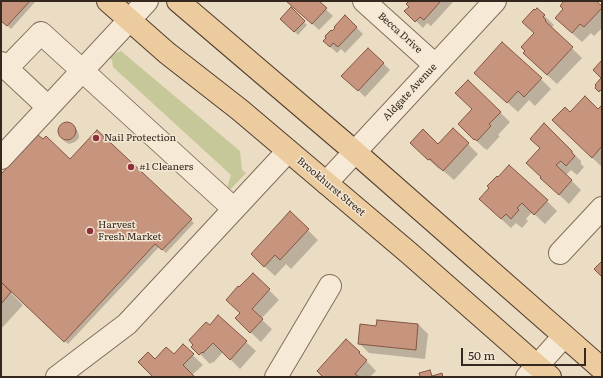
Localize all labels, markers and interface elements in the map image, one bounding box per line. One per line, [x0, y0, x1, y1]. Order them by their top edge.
street label: Becca Drive [375, 10, 425, 56]
street label: Aldgate Avenue [381, 61, 439, 123]
place label: Nail Protection [104, 132, 176, 144]
marker: Nail Protection [91, 133, 101, 143]
street label: Brookhurst Street [294, 155, 368, 219]
place label: #1 Cleaners [139, 161, 193, 173]
marker: #1 Cleaners [126, 162, 136, 172]
place label: Harvest Fresh Market [98, 219, 161, 242]
marker: Harvest Fresh Market [85, 226, 95, 236]
scale bar [463, 340, 588, 366]
text: 50 m [468, 346, 495, 364]

